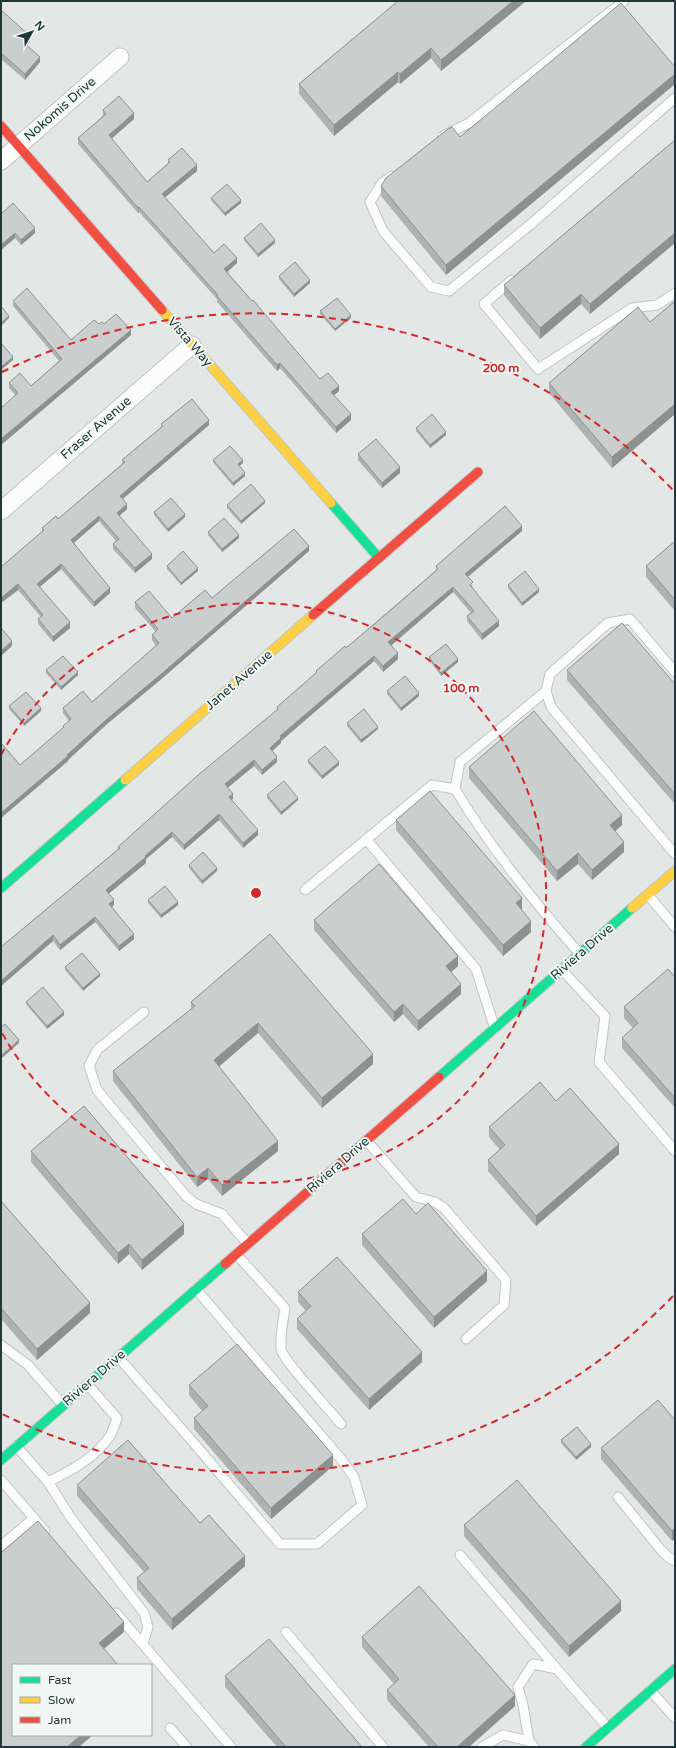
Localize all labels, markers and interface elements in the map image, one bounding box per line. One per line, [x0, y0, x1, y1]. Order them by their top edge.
north arrow [12, 12, 52, 52]
text: N [32, 18, 47, 34]
street label: Nokomis Drive [21, 73, 99, 145]
street label: Vista Way [164, 314, 216, 370]
text: 200 m [483, 361, 519, 375]
street label: Fraser Avenue [57, 393, 135, 463]
street label: Janet Avenue [202, 647, 276, 713]
text: 100 m [443, 681, 479, 695]
centre of rings [249, 886, 263, 900]
street label: Riviera Drive [547, 920, 617, 984]
street label: Riviera Drive [303, 1133, 373, 1197]
street label: Riviera Drive [59, 1346, 129, 1410]
legend [12, 1664, 152, 1736]
text: Fast [48, 1673, 72, 1687]
text: Slow [48, 1693, 75, 1707]
text: Jam [48, 1713, 71, 1727]

